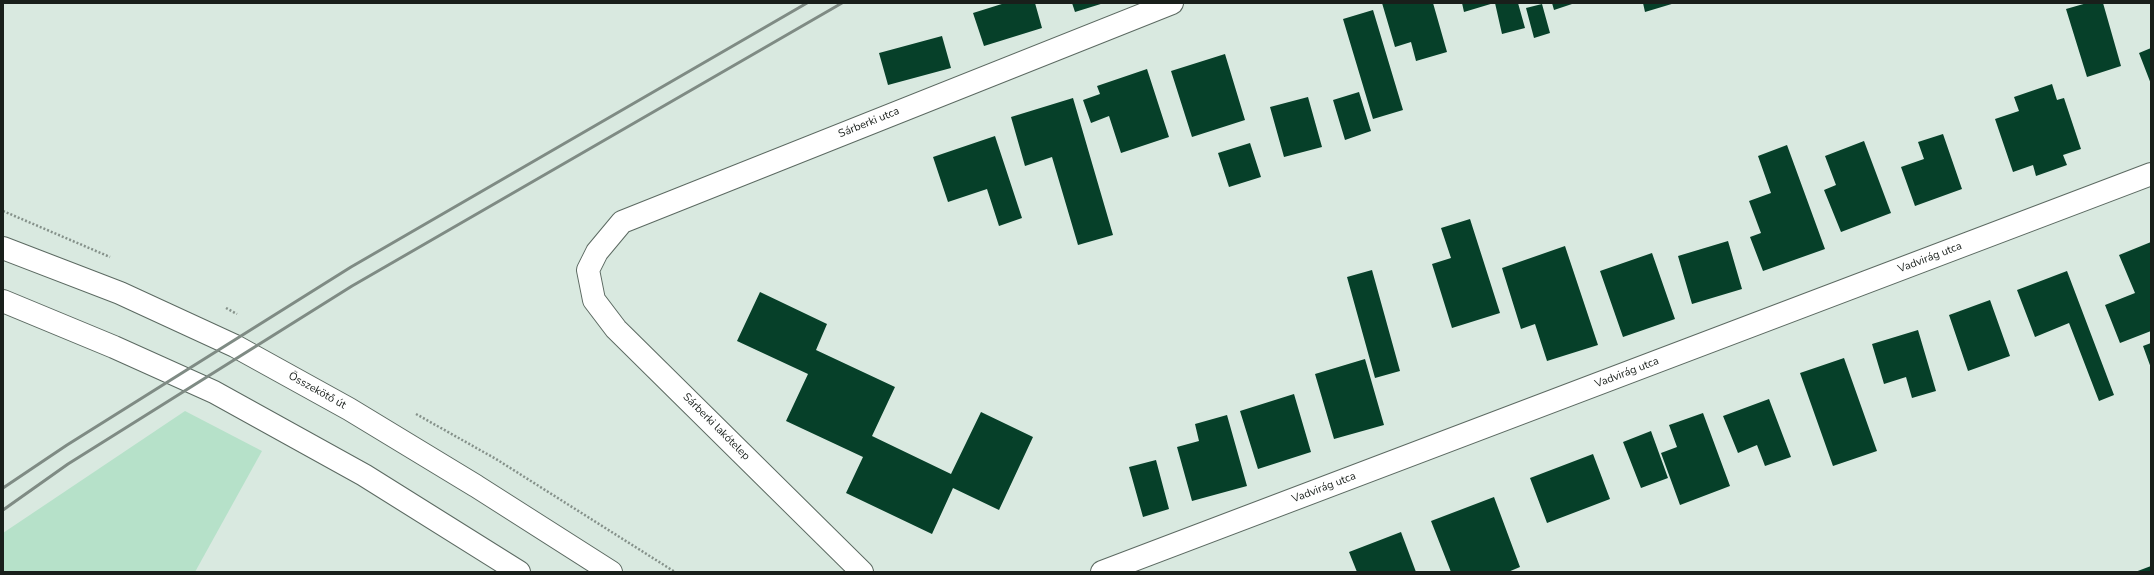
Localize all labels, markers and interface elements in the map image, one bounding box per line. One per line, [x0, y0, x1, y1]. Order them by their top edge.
street label: Sárberki utca [837, 105, 901, 141]
street label: Vadvirág utca [1896, 240, 1964, 276]
street label: Vadvirág utca [1593, 355, 1661, 391]
street label: Összekötő út [286, 370, 348, 412]
street label: Sárberki lakótelep [680, 391, 752, 463]
street label: Vadvirág utca [1290, 470, 1358, 506]

